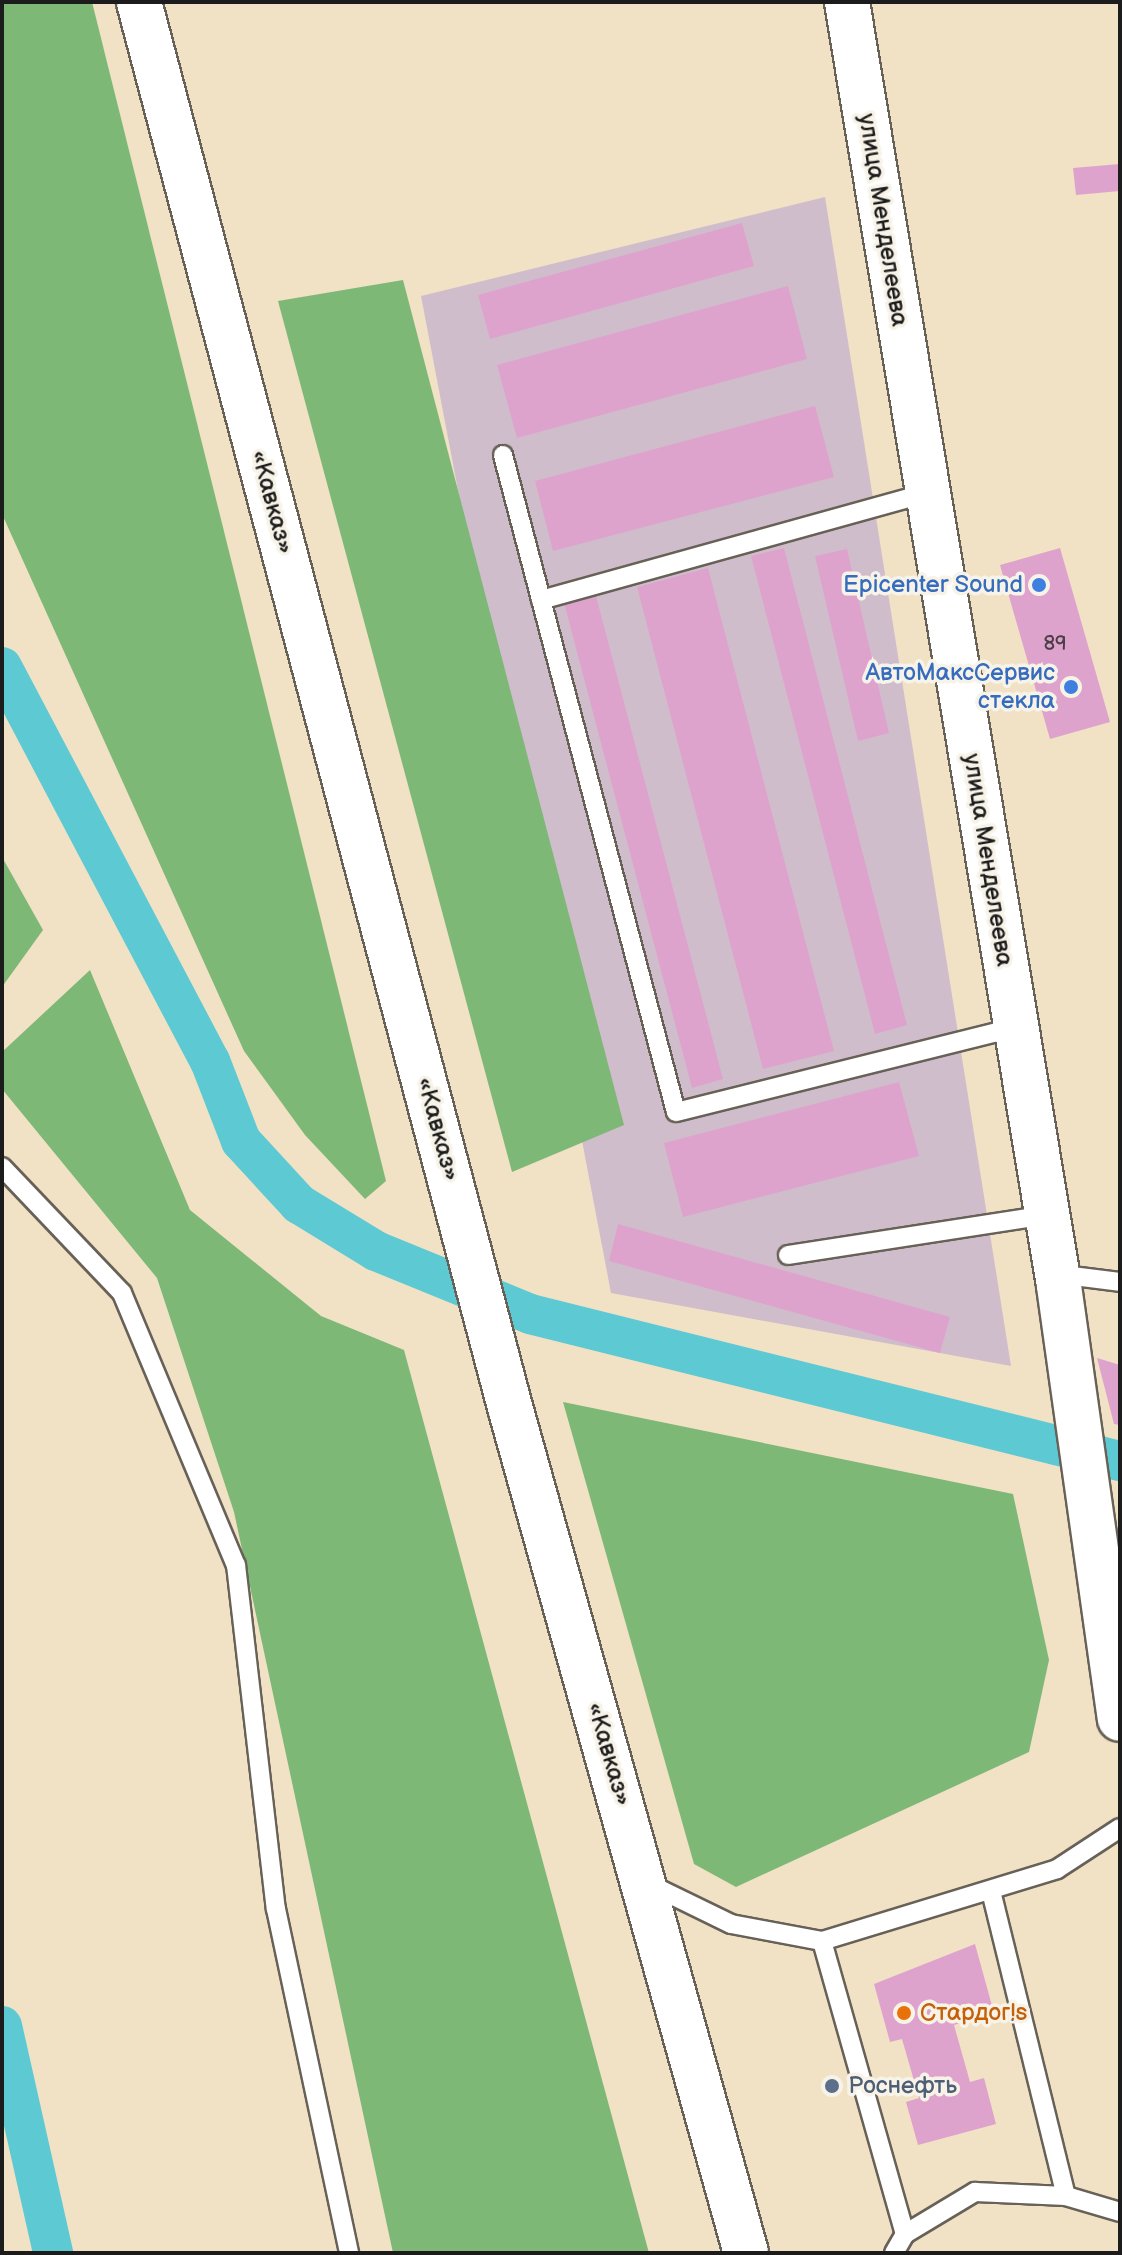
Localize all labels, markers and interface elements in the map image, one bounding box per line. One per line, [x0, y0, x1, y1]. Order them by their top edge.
street label: улица Менделеева [852, 112, 914, 328]
street label: «Кавказ» [244, 447, 300, 557]
place label: Epicenter Sound [843, 571, 1023, 599]
marker: Epicenter Sound [1030, 576, 1048, 594]
house number: 89 [1043, 632, 1067, 656]
place label: АвтоМаксСервис стекла [865, 659, 1055, 715]
marker: АвтоМаксСервис стекла [1062, 678, 1080, 696]
street label: улица Менделеева [957, 752, 1019, 968]
street label: «Кавказ» [410, 1074, 466, 1184]
street label: «Кавказ» [581, 1699, 637, 1809]
place label: Стардог!s [920, 1999, 1027, 2027]
marker: Стардог!s [895, 2004, 913, 2022]
place label: Роснефть [848, 2072, 957, 2100]
marker: Роснефть [823, 2077, 841, 2095]

